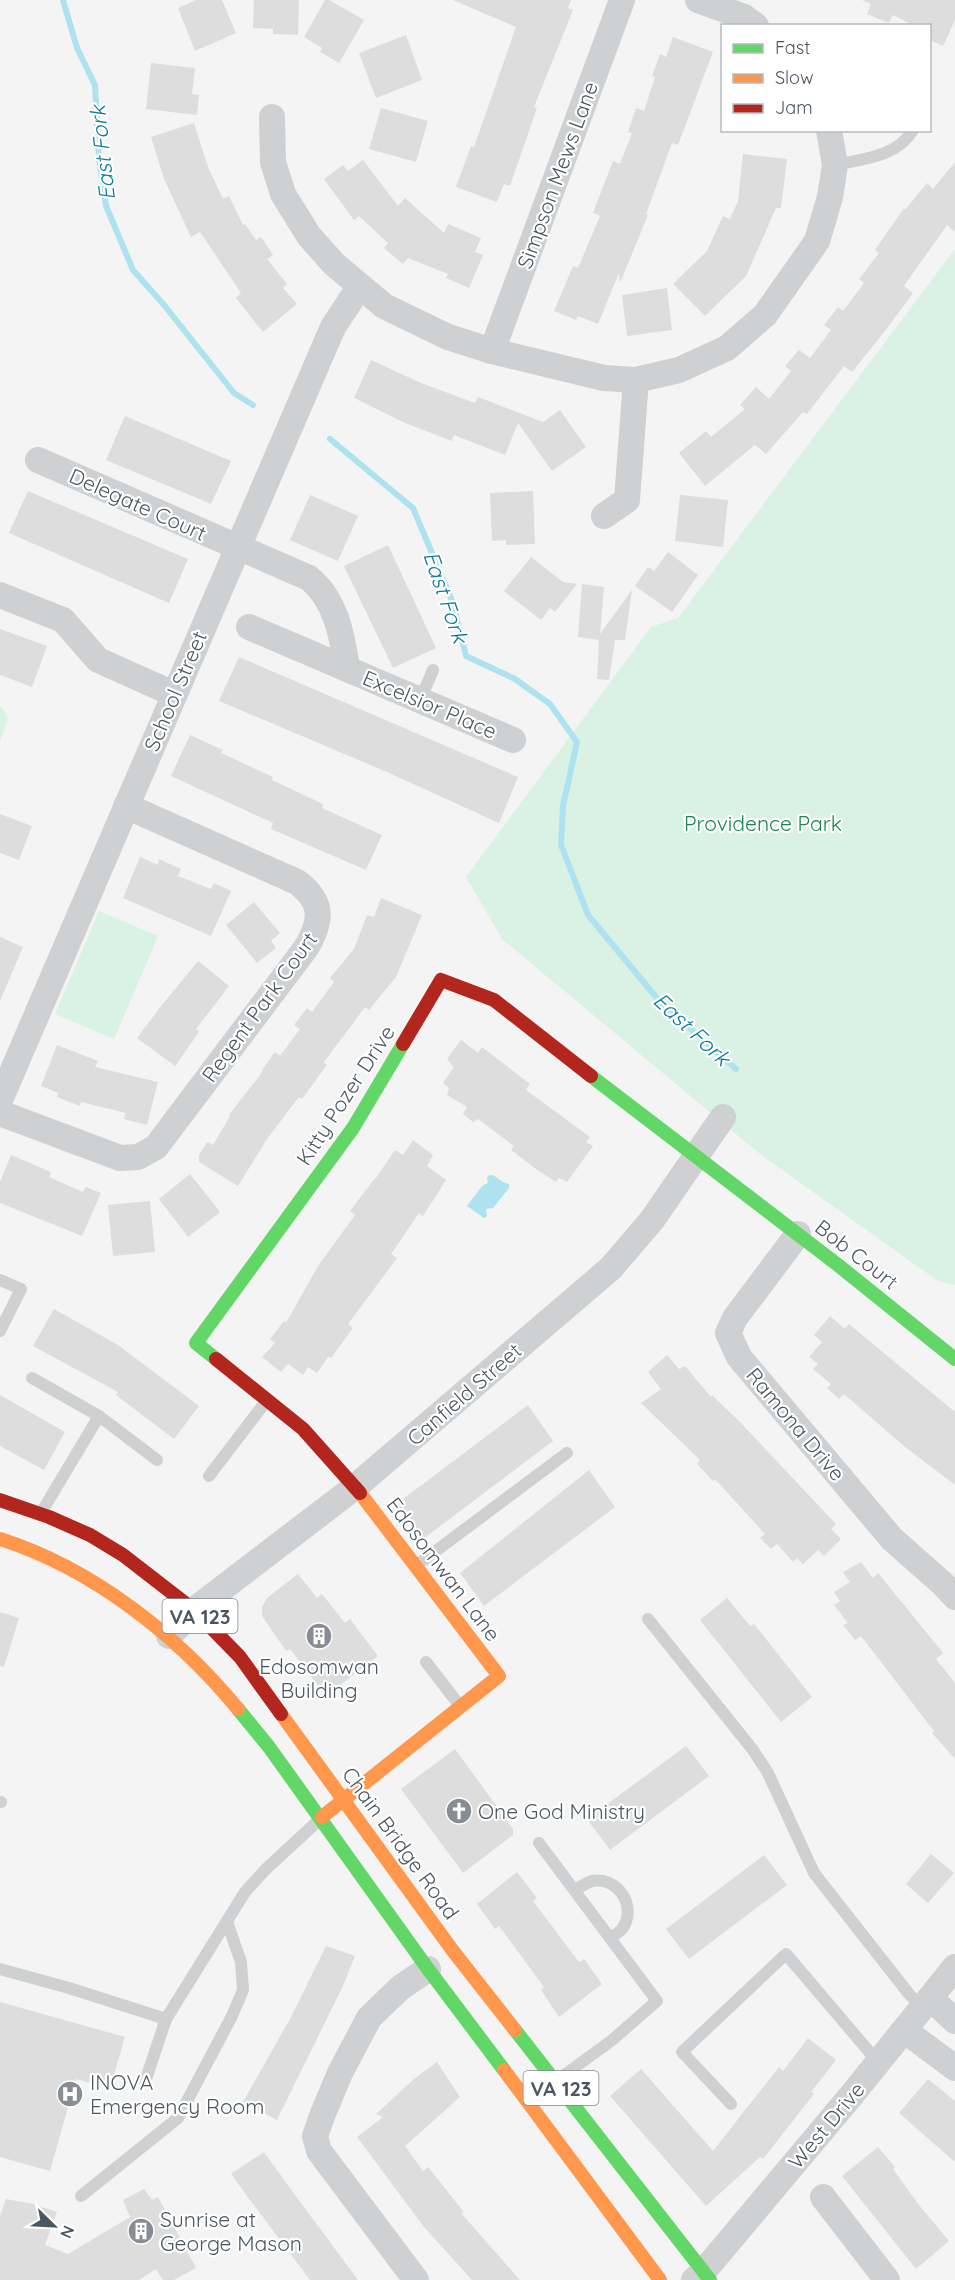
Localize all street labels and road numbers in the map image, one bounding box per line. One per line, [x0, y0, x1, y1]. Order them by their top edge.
street label: Simpson Mews Lane [511, 78, 603, 272]
street label: Delegate Court [65, 462, 211, 546]
street label: School Street [138, 627, 212, 755]
street label: Excelsior Place [359, 664, 501, 744]
street label: Regent Park Court [196, 927, 322, 1087]
street label: Kitty Pozer Drive [290, 1020, 400, 1170]
street label: Bob Court [810, 1213, 904, 1295]
street label: Canfield Street [402, 1337, 526, 1451]
street label: Ramona Drive [741, 1362, 851, 1486]
street label: Edosomwan Lane [381, 1492, 507, 1646]
road number: VA 123 [162, 1599, 238, 1633]
street label: Chain Bridge Road [337, 1762, 465, 1924]
road number: VA 123 [524, 2071, 598, 2105]
street label: West Drive [782, 2076, 870, 2174]

